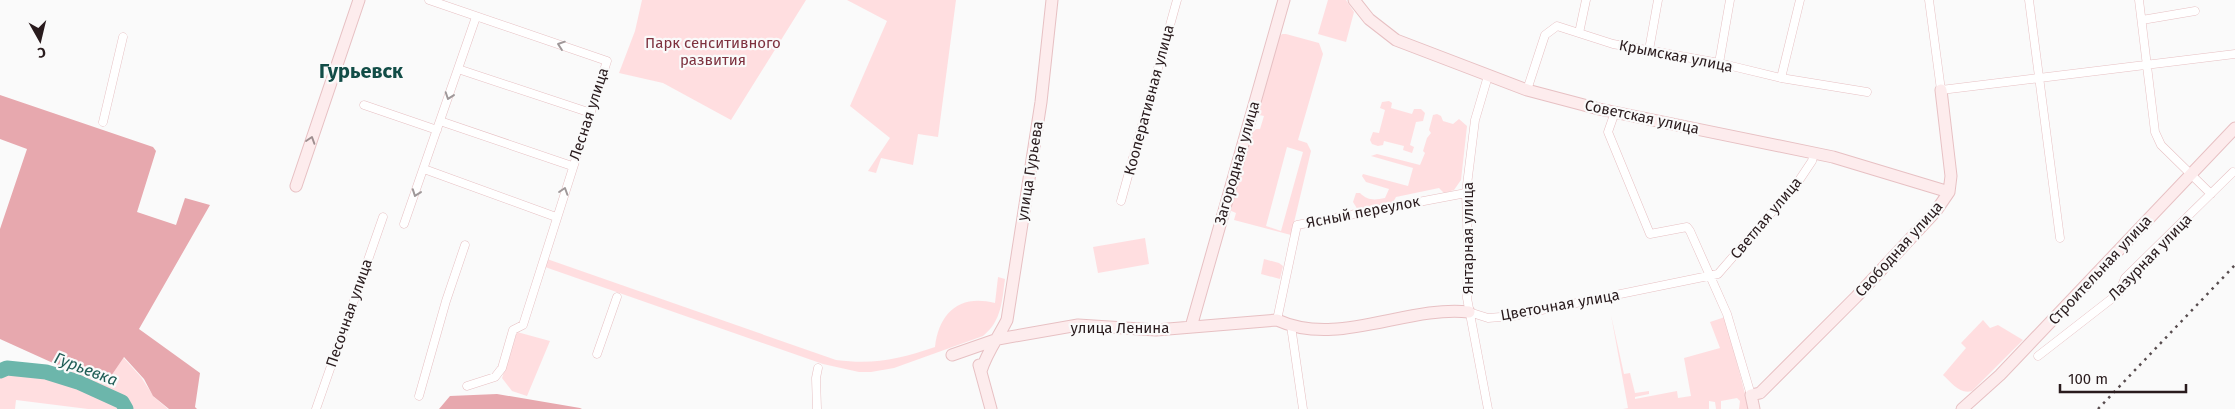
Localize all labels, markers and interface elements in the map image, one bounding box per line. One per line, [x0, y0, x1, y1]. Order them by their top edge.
north arrow [15, 15, 65, 65]
street label: Кооперативная улица [1120, 23, 1178, 177]
park label: Парк сенситивного развития [645, 34, 781, 69]
street label: Крымская улица [1617, 36, 1735, 76]
one-way arrow [557, 41, 565, 51]
text: С [37, 43, 47, 61]
district label: Гурьевск [319, 59, 404, 83]
street label: Лесная улица [566, 65, 612, 163]
one-way arrow [444, 91, 454, 99]
street label: Советская улица [1583, 96, 1701, 138]
street label: Загородная улица [1211, 99, 1263, 227]
street label: улица Гурьева [1013, 120, 1047, 222]
one-way arrow [306, 136, 316, 145]
street label: Светлая улица [1727, 173, 1805, 263]
street label: Янтарная улица [1459, 182, 1477, 294]
one-way arrow [559, 187, 569, 195]
one-way arrow [412, 188, 422, 197]
street label: Ясный переулок [1305, 192, 1422, 232]
street label: Свободная улица [1851, 198, 1947, 300]
street label: Лазурная улица [2104, 210, 2196, 304]
street label: Строительная улица [2045, 212, 2155, 328]
street label: Песочная улица [322, 257, 376, 369]
street label: Цветочная улица [1499, 286, 1621, 324]
street label: улица Ленина [1071, 319, 1169, 337]
water label: Гурьевка [52, 348, 120, 390]
scale bar [2060, 362, 2186, 394]
text: 100 m [2068, 370, 2108, 388]

